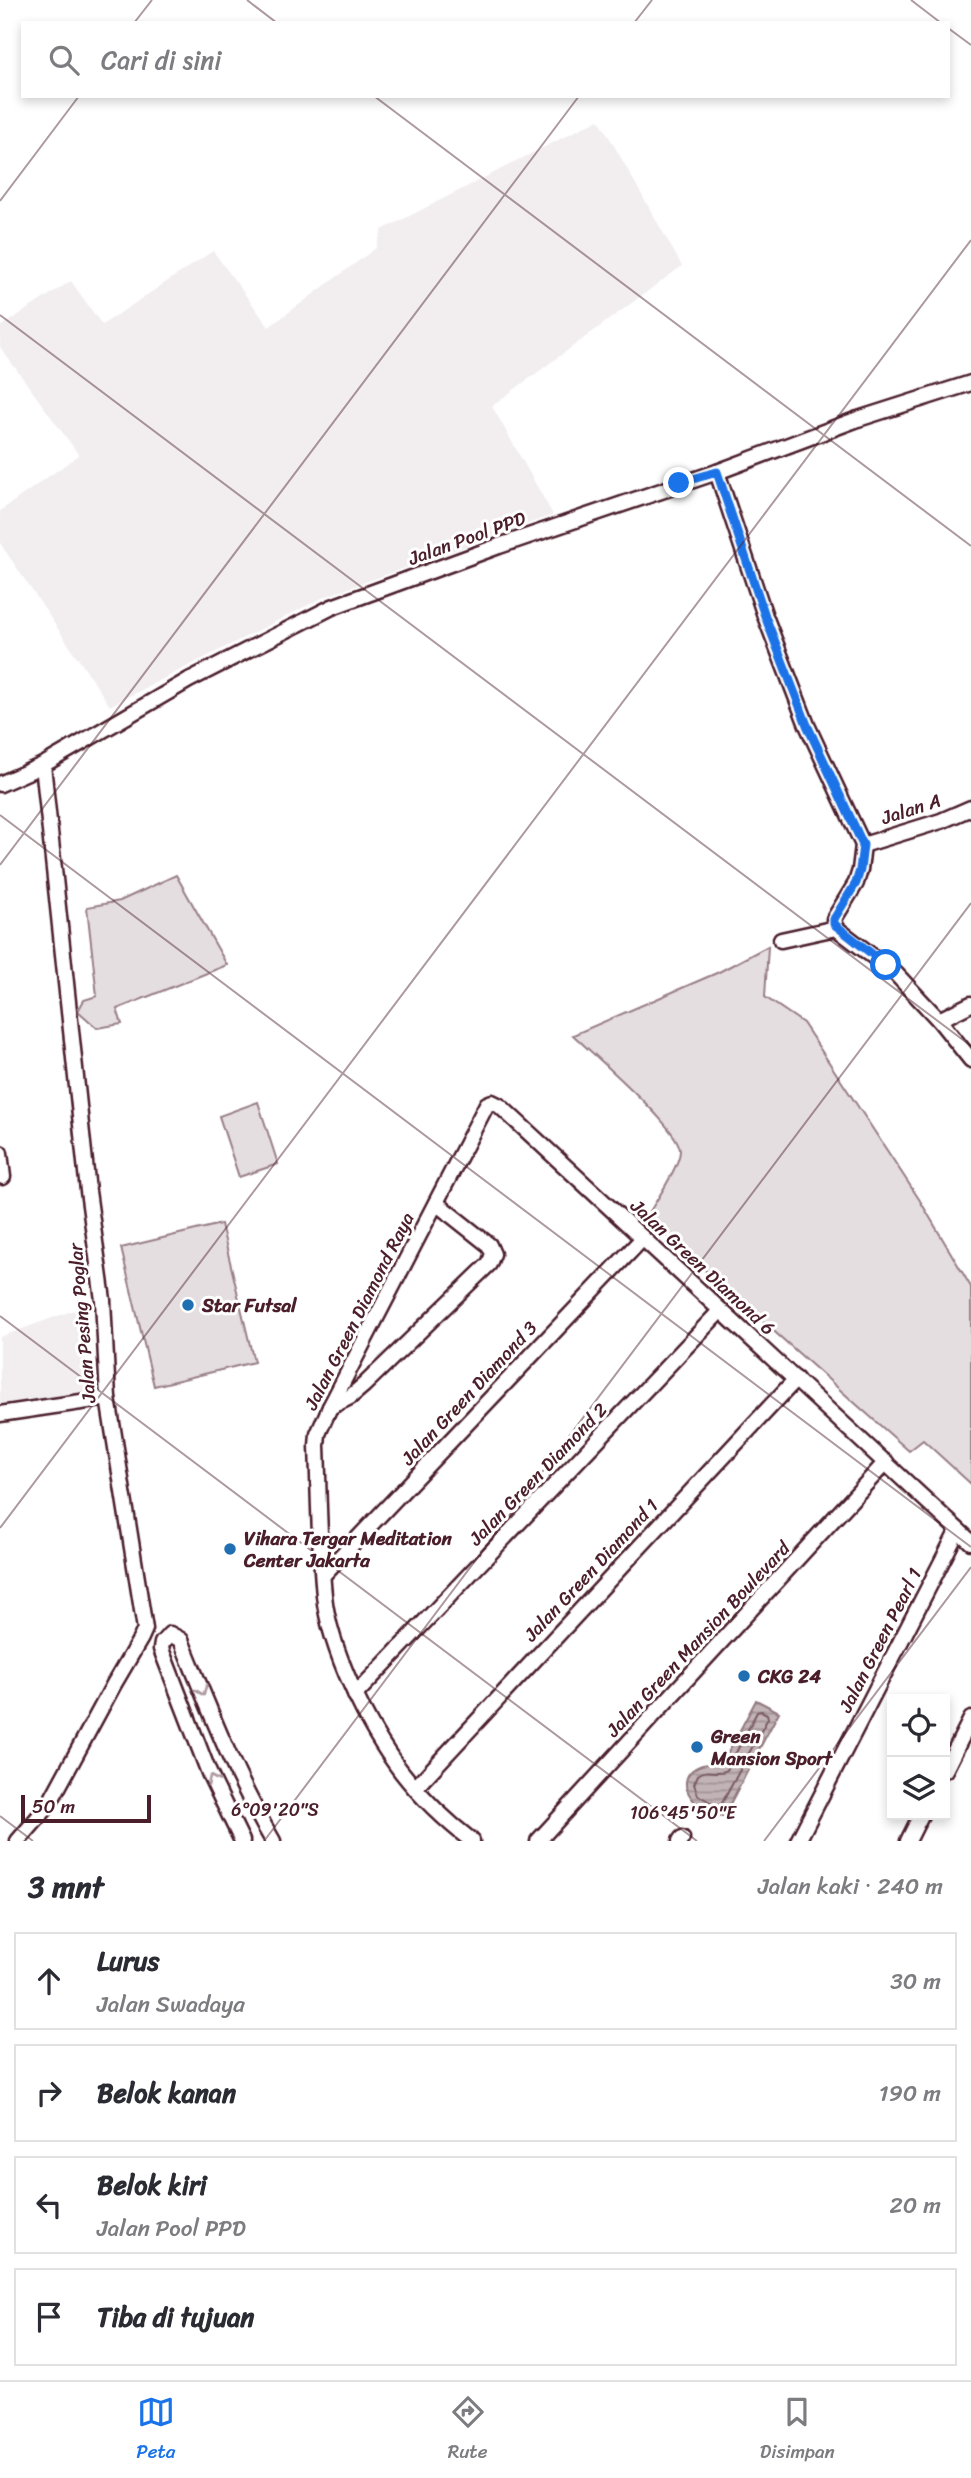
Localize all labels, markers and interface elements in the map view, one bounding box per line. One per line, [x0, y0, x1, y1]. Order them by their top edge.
search box [21, 21, 950, 98]
text: Cari di sini [101, 37, 222, 83]
icon: search [45, 41, 83, 79]
route end [663, 467, 694, 498]
street label: Jalan Pool PPD [403, 501, 531, 575]
street label: Jalan A [876, 784, 945, 834]
route start [870, 949, 901, 980]
street label: Jalan Green Diamond 6 [622, 1190, 783, 1343]
street label: Jalan Green Diamond Raya [294, 1206, 423, 1417]
street label: Jalan Pesing Poglar [58, 1241, 106, 1405]
place label: Star Futsal [201, 1289, 298, 1322]
marker: Star Futsal [180, 1297, 196, 1313]
street label: Jalan Green Diamond 3 [392, 1312, 546, 1474]
street label: Jalan Green Diamond 2 [460, 1395, 616, 1554]
street label: Jalan Green Diamond 1 [515, 1491, 667, 1650]
place label: Vihara Tergar Meditation Center Jakarta [243, 1522, 453, 1577]
street label: Jalan Green Mansion Boulevard [597, 1533, 799, 1746]
marker: Vihara Tergar Meditation Center Jakarta [222, 1541, 238, 1557]
street label: Jalan Green Pearl 1 [829, 1562, 931, 1719]
place label: CKG 24 [757, 1660, 821, 1693]
marker: CKG 24 [736, 1668, 752, 1684]
one-way arrow [194, 1684, 208, 1696]
map controls [887, 1694, 950, 1820]
button: locate [887, 1694, 950, 1757]
place label: Green Mansion Sport [710, 1720, 833, 1775]
marker: Green Mansion Sport [689, 1739, 705, 1755]
button: layers [887, 1757, 950, 1820]
one-way arrow [206, 1775, 220, 1787]
text: 50 m [32, 1790, 75, 1823]
scale bar [21, 1792, 150, 1824]
text: 6°09'20"S [231, 1794, 319, 1826]
text: 106°45'50"E [630, 1797, 737, 1829]
text: 3 mnt [28, 1860, 104, 1914]
text: Jalan kaki · 240 m [758, 1866, 943, 1907]
text: Lurus [97, 1938, 160, 1984]
text: 30 m [890, 1961, 941, 2002]
icon: ahead [30, 1962, 68, 2000]
text: Jalan Swadaya [97, 1984, 245, 2025]
text: Belok kanan [97, 2070, 236, 2116]
text: 190 m [879, 2073, 941, 2114]
icon: right [30, 2074, 68, 2112]
text: Belok kiri [97, 2162, 207, 2208]
text: 20 m [890, 2185, 941, 2226]
icon: left [30, 2186, 68, 2224]
text: Jalan Pool PPD [97, 2208, 246, 2249]
text: Tiba di tujuan [97, 2294, 254, 2340]
icon: arrive [30, 2298, 68, 2336]
tab: Peta [136, 2393, 175, 2468]
tab: Rute [448, 2393, 487, 2468]
tab: Disimpan [760, 2393, 835, 2468]

